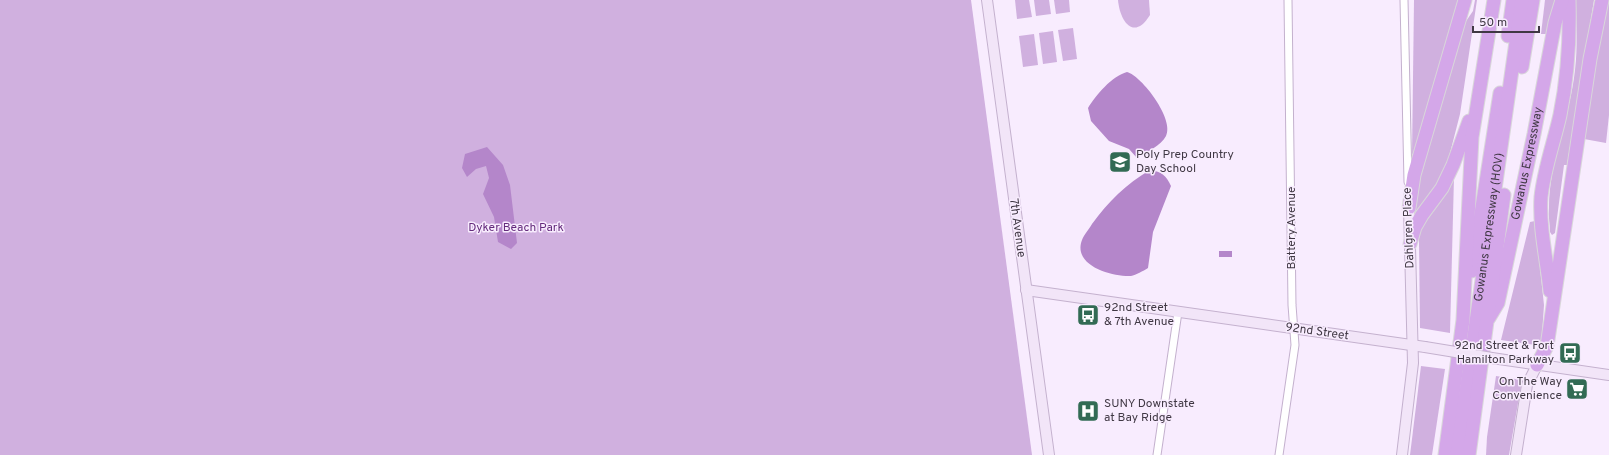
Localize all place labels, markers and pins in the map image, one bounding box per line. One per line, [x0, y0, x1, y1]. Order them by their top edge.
place label: Poly Prep Country Day School [1136, 147, 1234, 177]
school or university icon: Poly Prep Country Day School [1107, 149, 1133, 175]
place label: 92nd Street & 7th Avenue [1104, 300, 1174, 330]
bus stop icon: 92nd Street & 7th Avenue [1075, 302, 1101, 328]
place label: 92nd Street & Fort Hamilton Parkway [1454, 338, 1554, 368]
bus stop icon: 92nd Street & Fort Hamilton Parkway [1557, 340, 1583, 366]
place label: On The Way Convenience [1492, 374, 1562, 404]
supermarket icon: On The Way Convenience [1564, 376, 1590, 402]
place label: SUNY Downstate at Bay Ridge [1104, 396, 1195, 426]
hospital icon: SUNY Downstate at Bay Ridge [1075, 398, 1101, 424]

